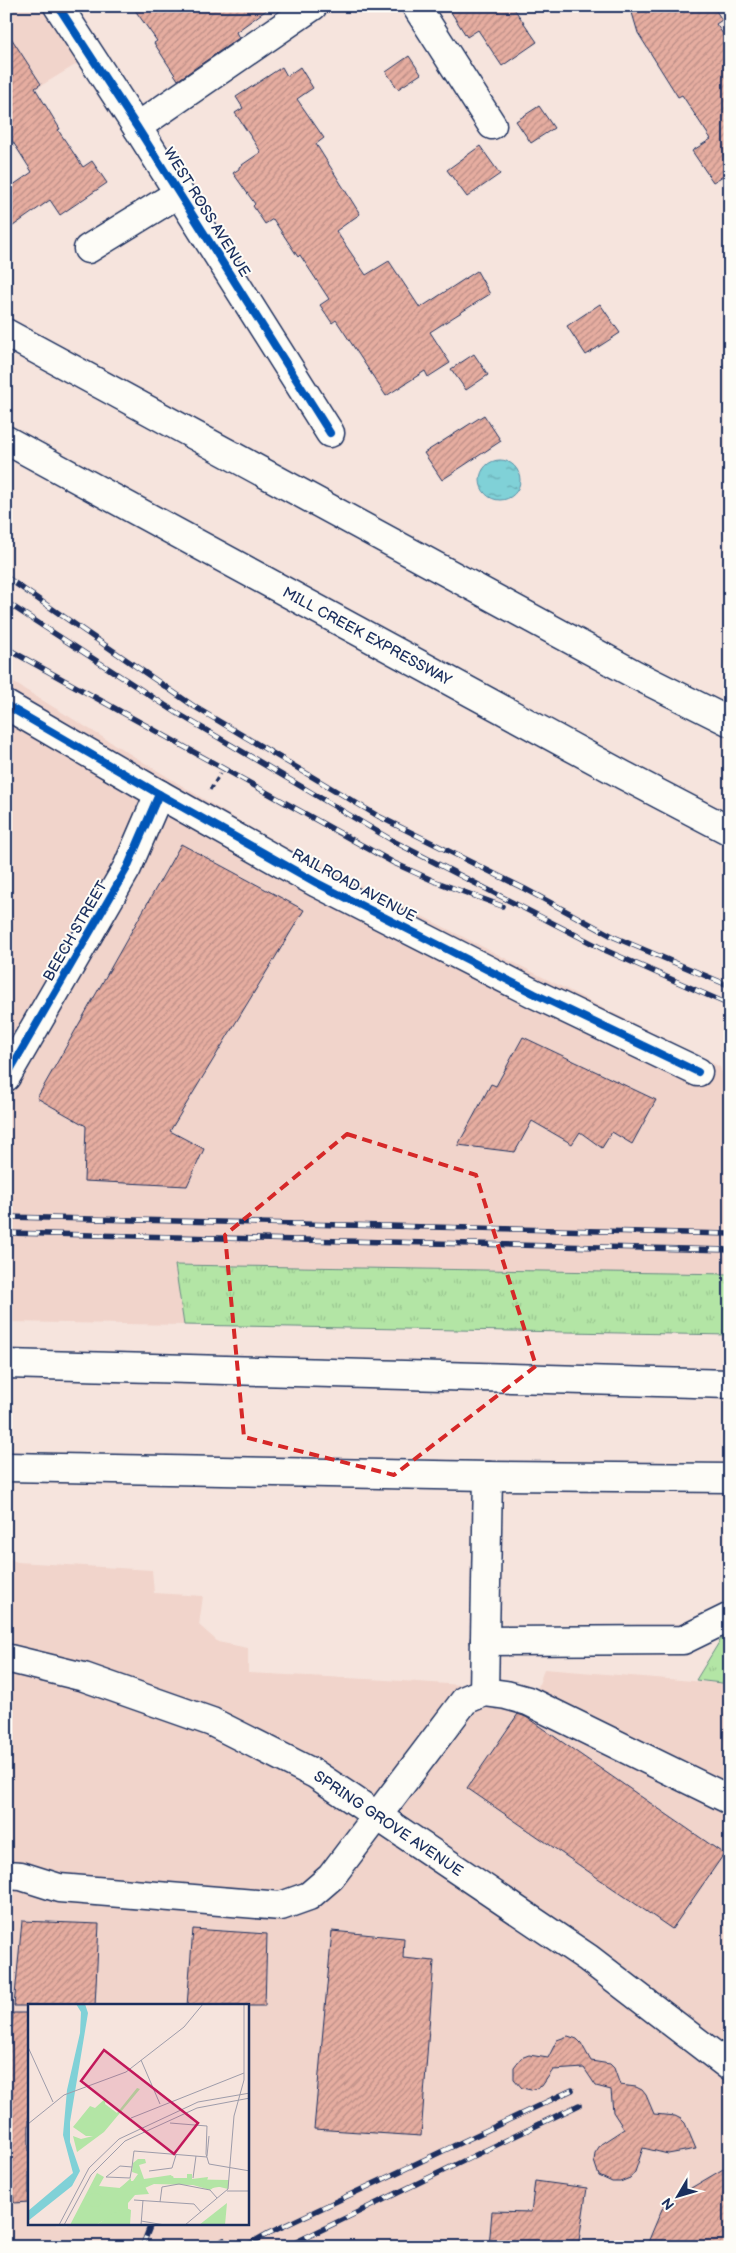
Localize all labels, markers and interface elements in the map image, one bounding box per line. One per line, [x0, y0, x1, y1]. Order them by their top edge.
street label: WEST ROSS AVENUE [159, 144, 254, 281]
street label: MILL CREEK EXPRESSWAY [279, 583, 455, 690]
street label: RAILROAD AVENUE [288, 845, 419, 926]
street label: BEECH STREET [39, 878, 112, 985]
street label: SPRING GROVE AVENUE [310, 1767, 467, 1881]
inset map [28, 2004, 249, 2226]
north arrow [654, 2170, 704, 2220]
text: N [658, 2194, 678, 2213]

